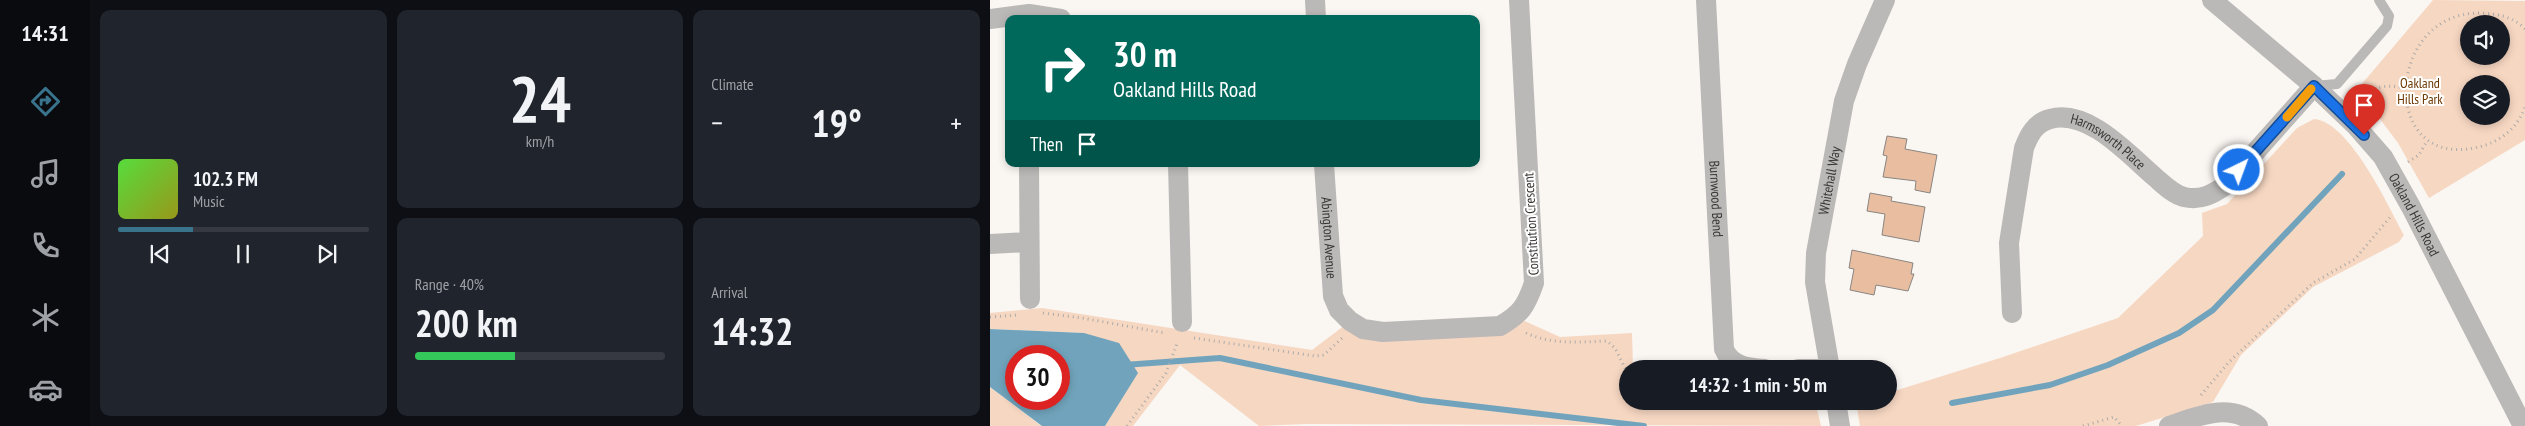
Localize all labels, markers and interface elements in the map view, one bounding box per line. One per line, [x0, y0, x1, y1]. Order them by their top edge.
map controls [2460, 15, 2510, 125]
button: sound [2460, 15, 2510, 65]
text: 14:31 [21, 19, 69, 47]
text: 30 m [1113, 31, 1177, 77]
icon: right [1030, 35, 1095, 100]
text: 24 [509, 56, 571, 140]
text: Climate [711, 74, 754, 94]
park label: Oakland Hills Park [2397, 74, 2443, 108]
text: Oakland Hills Road [1113, 75, 1257, 103]
button: layers [2460, 75, 2510, 125]
icon: directions [28, 84, 63, 119]
pin [2343, 84, 2385, 135]
icon: arrive [2350, 91, 2378, 119]
text: 19° [812, 98, 862, 147]
text: − [711, 104, 723, 141]
text: + [950, 104, 962, 141]
street label: Harmsworth Place [2069, 109, 2150, 173]
icon: arrive [1073, 130, 1101, 158]
text: km/h [526, 131, 554, 151]
text: Then [1030, 132, 1063, 156]
position arrow [2212, 143, 2264, 195]
street label: Whitehall Way [1814, 144, 1845, 216]
icon: music [28, 156, 63, 191]
street label: Burnwood Bend [1705, 160, 1727, 237]
text: 102.3 FM [193, 167, 258, 191]
street label: Oakland Hills Road [2385, 170, 2444, 259]
street label: Constitution Crescent [1519, 172, 1543, 276]
text: Music [193, 191, 225, 211]
street label: Abington Avenue [1317, 196, 1341, 280]
icon: phone [28, 228, 63, 263]
icon: previous [146, 240, 174, 268]
icon: pause [229, 240, 257, 268]
icon: next [313, 240, 341, 268]
text: Range · 40% [415, 274, 484, 294]
text: Arrival [711, 282, 747, 302]
text: 200 km [415, 298, 518, 347]
icon: climate [28, 300, 63, 335]
text: 14:32 [711, 306, 794, 355]
speed limit sign: 30 [1005, 345, 1070, 410]
icon: car [28, 372, 63, 407]
text: 14:32 · 1 min · 50 m [1689, 373, 1827, 397]

